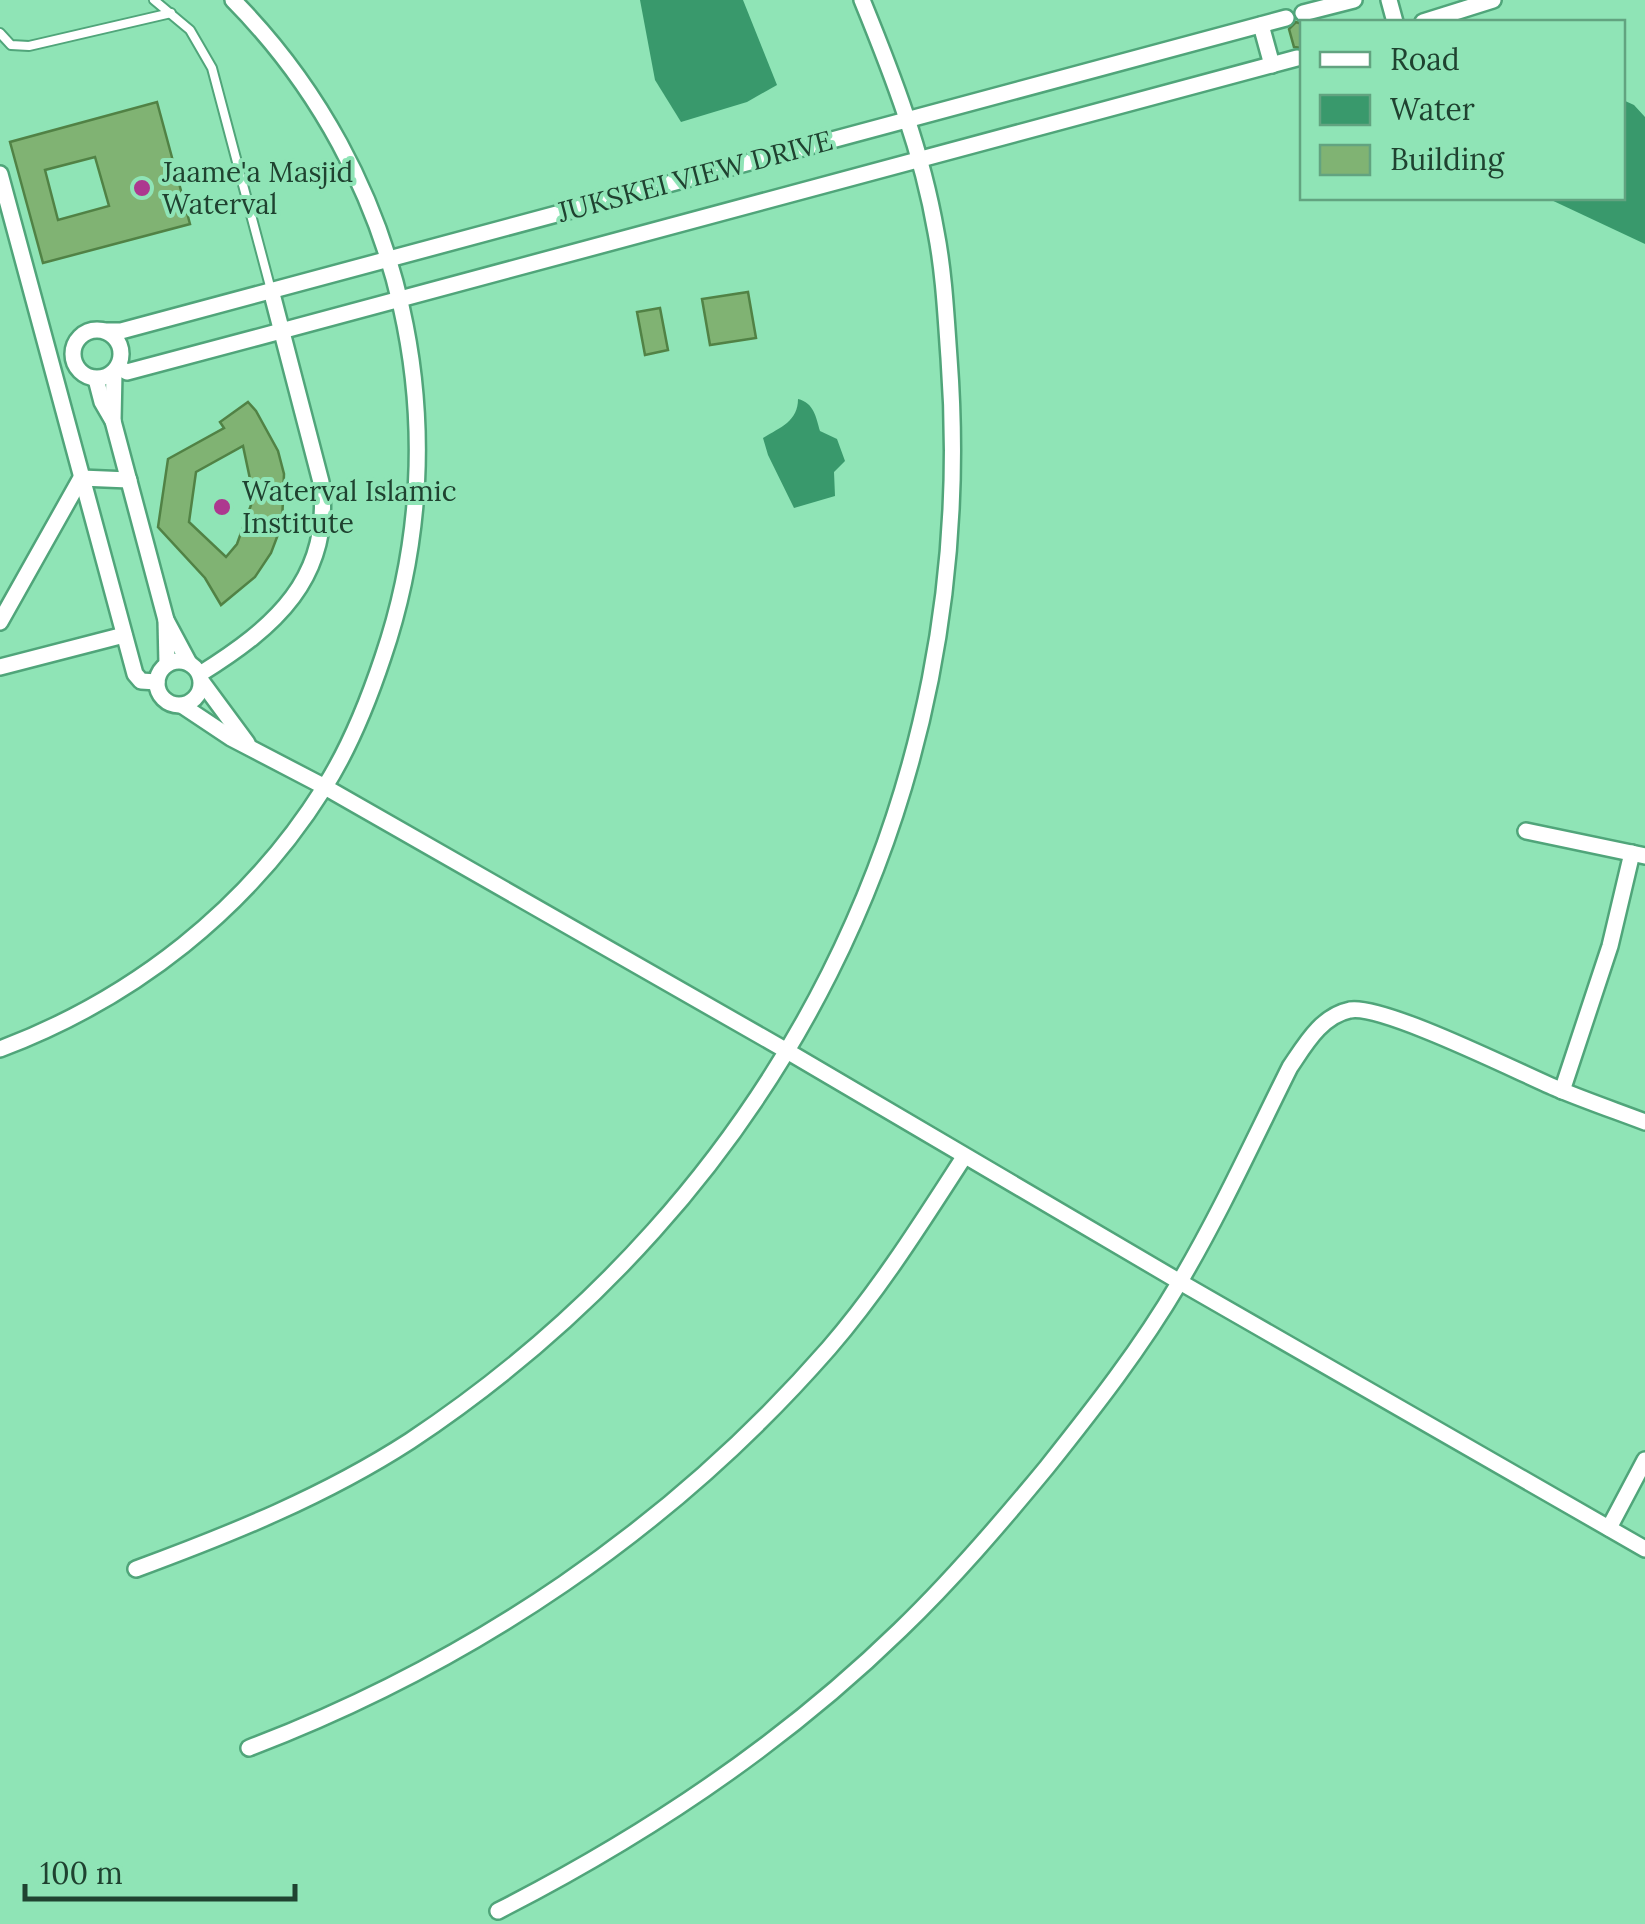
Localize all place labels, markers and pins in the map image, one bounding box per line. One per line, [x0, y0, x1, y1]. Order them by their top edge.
place label: Jaame'a Masjid Waterval [161, 154, 353, 222]
marker: Jaame'a Masjid Waterval [131, 177, 153, 199]
place label: Waterval Islamic Institute [242, 473, 457, 541]
marker: Waterval Islamic Institute [211, 496, 233, 518]

